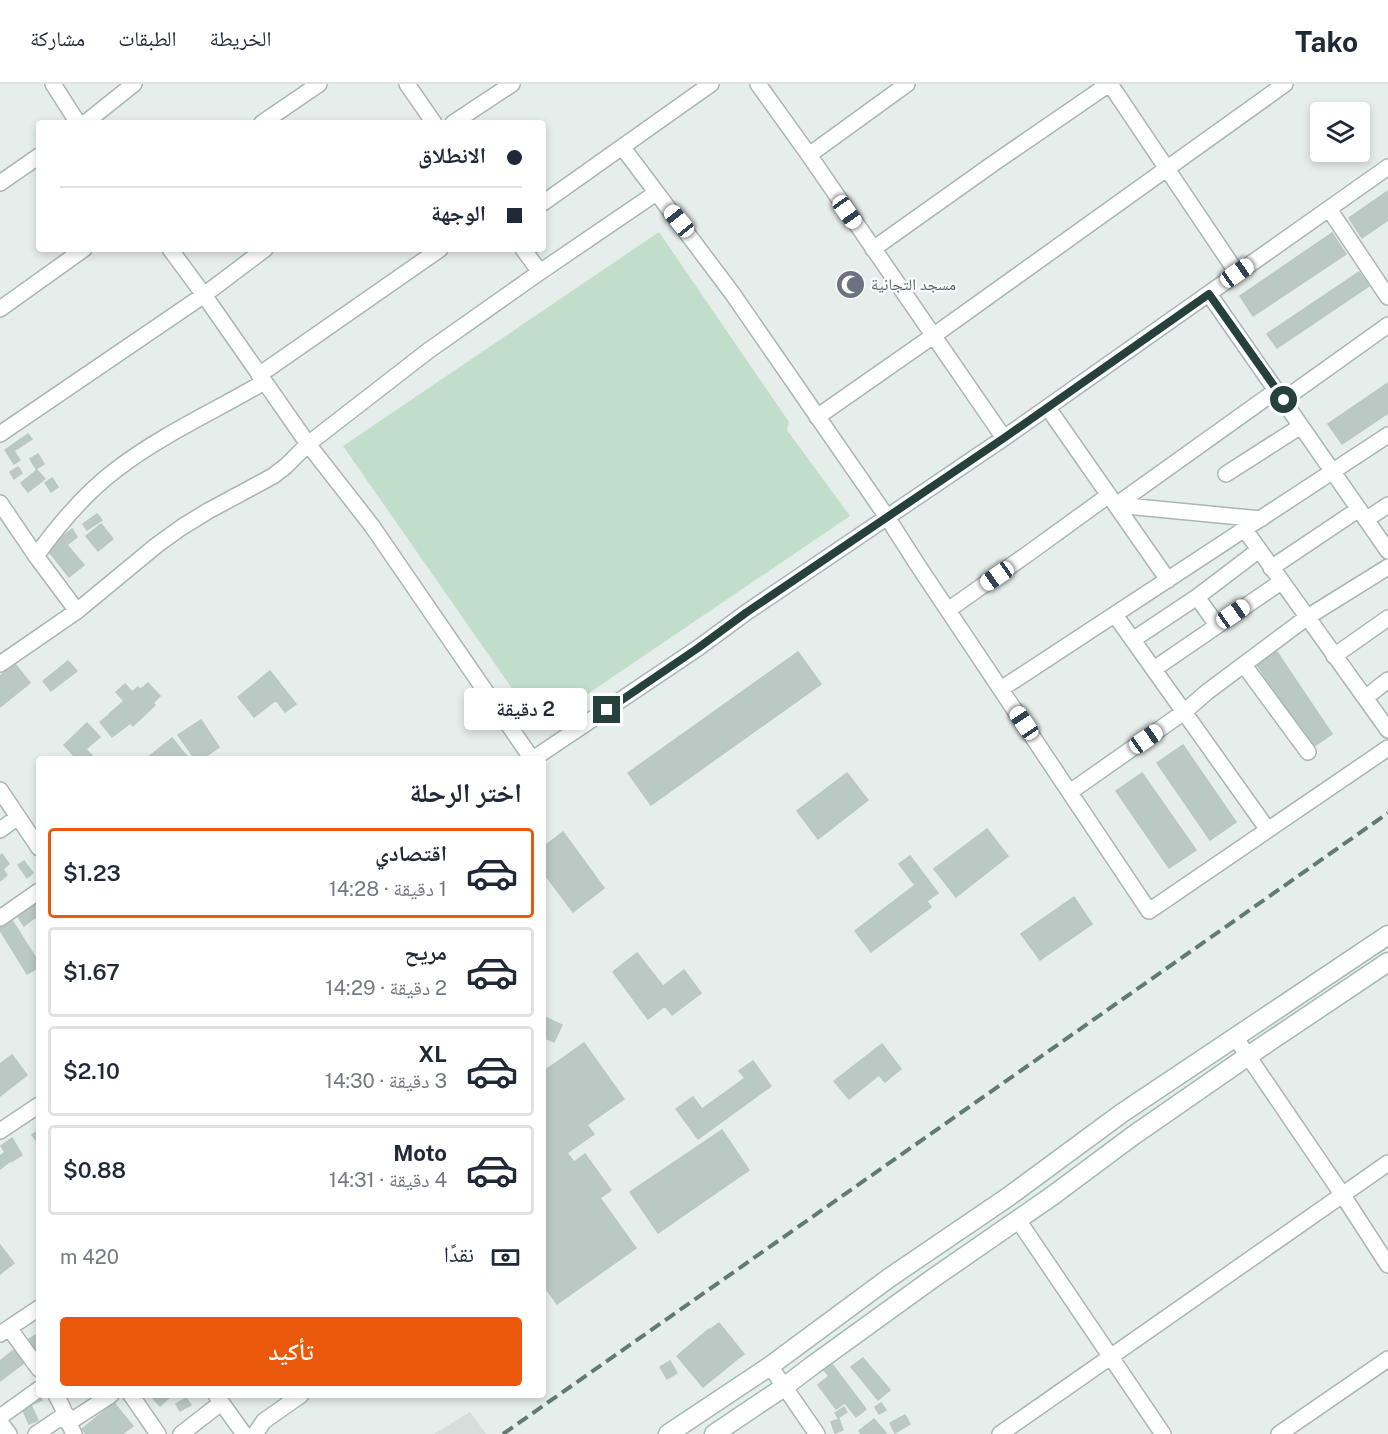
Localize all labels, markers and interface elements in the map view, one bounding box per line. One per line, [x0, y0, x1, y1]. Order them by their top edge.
text: Tako [1295, 25, 1358, 58]
text: مشاركة [30, 26, 85, 51]
text: الطبقات [118, 26, 177, 51]
text: الخريطة [210, 26, 271, 51]
map controls [1310, 102, 1370, 162]
button: layers [1310, 102, 1370, 162]
text: الانطلاق [418, 142, 486, 168]
car [829, 192, 865, 232]
text: الوجهة [431, 200, 486, 226]
car [661, 201, 697, 241]
car [1217, 255, 1257, 291]
mosque icon: مسجد التجانية [834, 268, 866, 300]
place label: مسجد التجانية [871, 275, 956, 294]
route start [1270, 386, 1297, 413]
car [977, 558, 1017, 594]
car [1213, 596, 1253, 632]
callout: 2 دقيقة [463, 689, 586, 731]
route end [593, 696, 620, 723]
text: 2 دقيقة [496, 697, 555, 721]
car [1006, 703, 1042, 743]
car [1126, 721, 1166, 757]
text: اختر الرحلة [409, 776, 522, 808]
text: اقتصادي [375, 840, 447, 866]
icon: car [465, 846, 519, 900]
text: $1.23 [63, 860, 121, 886]
text: 1 دقيقة · 14:28 [329, 877, 447, 901]
text: مريح [404, 939, 447, 965]
icon: car [465, 945, 519, 999]
text: $1.67 [63, 959, 120, 985]
text: 2 دقيقة · 14:29 [325, 976, 447, 1000]
text: XL [419, 1041, 447, 1067]
icon: car [465, 1044, 519, 1098]
text: $2.10 [63, 1058, 120, 1084]
text: 3 دقيقة · 14:30 [325, 1069, 447, 1093]
text: Moto [393, 1140, 447, 1166]
icon: car [465, 1143, 519, 1197]
text: $0.88 [63, 1157, 126, 1183]
text: 4 دقيقة · 14:31 [329, 1168, 447, 1192]
text: نقدًا [444, 1241, 474, 1267]
icon: cash [489, 1241, 522, 1274]
text: 420 m [60, 1245, 119, 1269]
button: تأكيد [60, 1317, 522, 1386]

